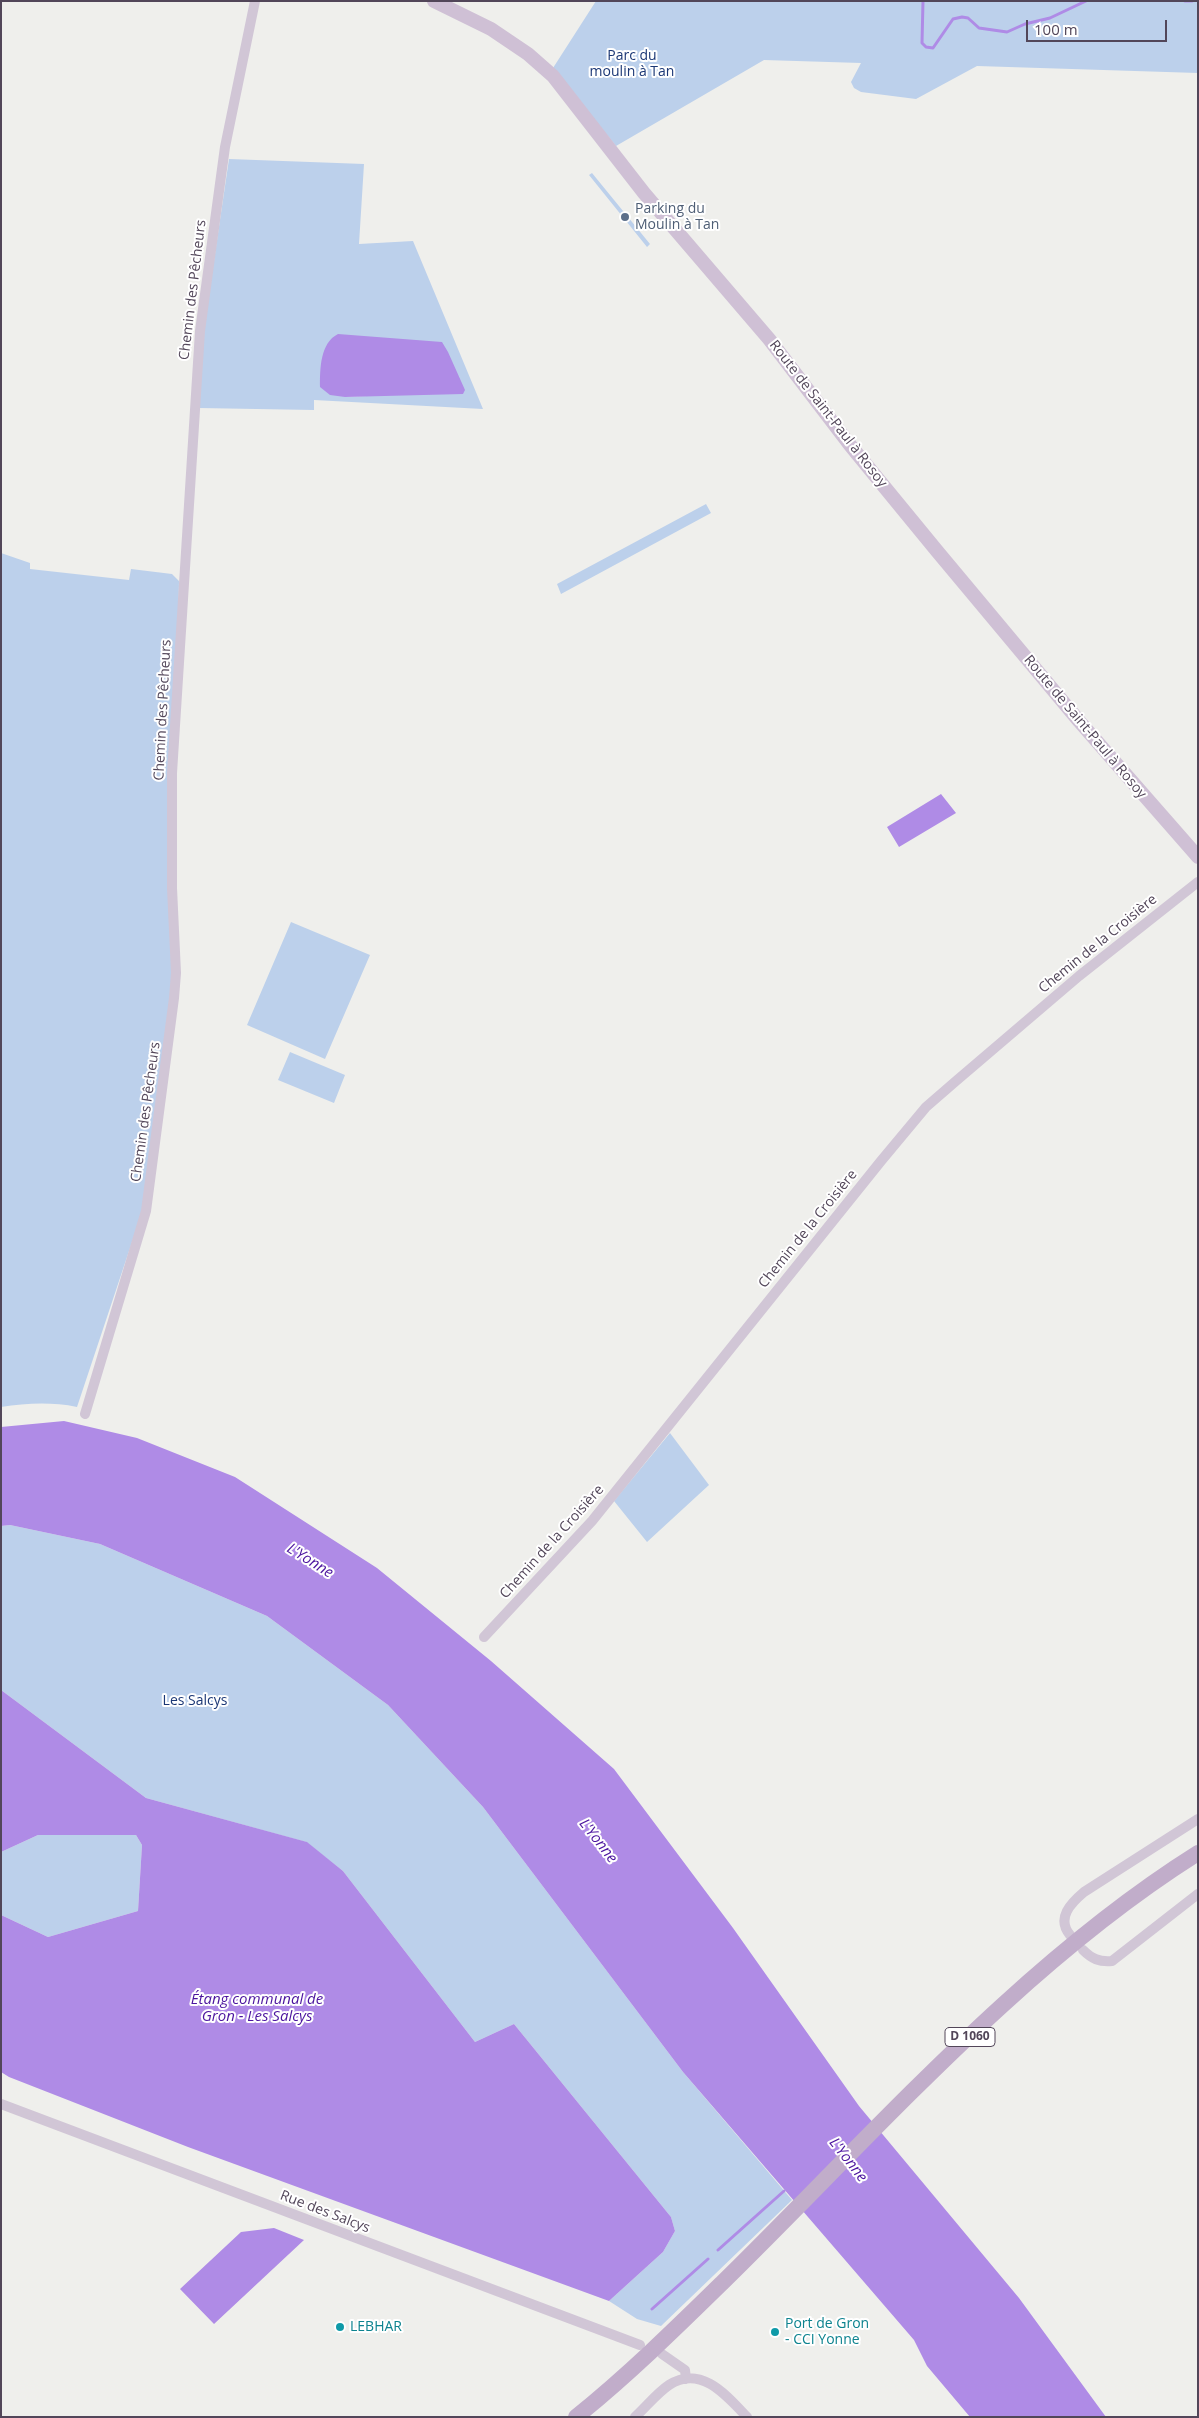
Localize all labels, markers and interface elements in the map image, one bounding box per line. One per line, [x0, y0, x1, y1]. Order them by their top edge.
scale bar [1029, 10, 1170, 42]
text: 100 m [1034, 19, 1078, 39]
park label: Parc du moulin à Tan [590, 48, 674, 80]
place label: Parking du Moulin à Tan [635, 201, 719, 233]
marker: Parking du Moulin à Tan [619, 211, 631, 223]
street label: Chemin des Pêcheurs [176, 219, 210, 361]
street label: Route de Saint-Paul à Rosoy [765, 337, 891, 491]
street label: Chemin des Pêcheurs [151, 639, 175, 781]
street label: Route de Saint-Paul à Rosoy [1020, 652, 1150, 802]
street label: Chemin de la Croisière [1036, 891, 1160, 997]
street label: Chemin des Pêcheurs [128, 1041, 164, 1183]
street label: Chemin de la Croisière [755, 1167, 861, 1291]
street label: Chemin de la Croisière [497, 1482, 607, 1602]
water label: L'Yonne [284, 1540, 336, 1582]
park label: Les Salcys [163, 1693, 227, 1709]
water label: L'Yonne [575, 1815, 621, 1867]
water label: Étang communal de Gron - Les Salcys [191, 1991, 323, 2026]
road number: D 1060 [945, 2028, 995, 2046]
water label: L'Yonne [825, 2134, 871, 2186]
street label: Rue des Salcys [278, 2187, 372, 2237]
place label: Port de Gron - CCI Yonne [785, 2316, 869, 2348]
place label: LEBHAR [350, 2319, 402, 2335]
marker: LEBHAR [334, 2321, 346, 2333]
marker: Port de Gron - CCI Yonne [769, 2326, 781, 2338]

